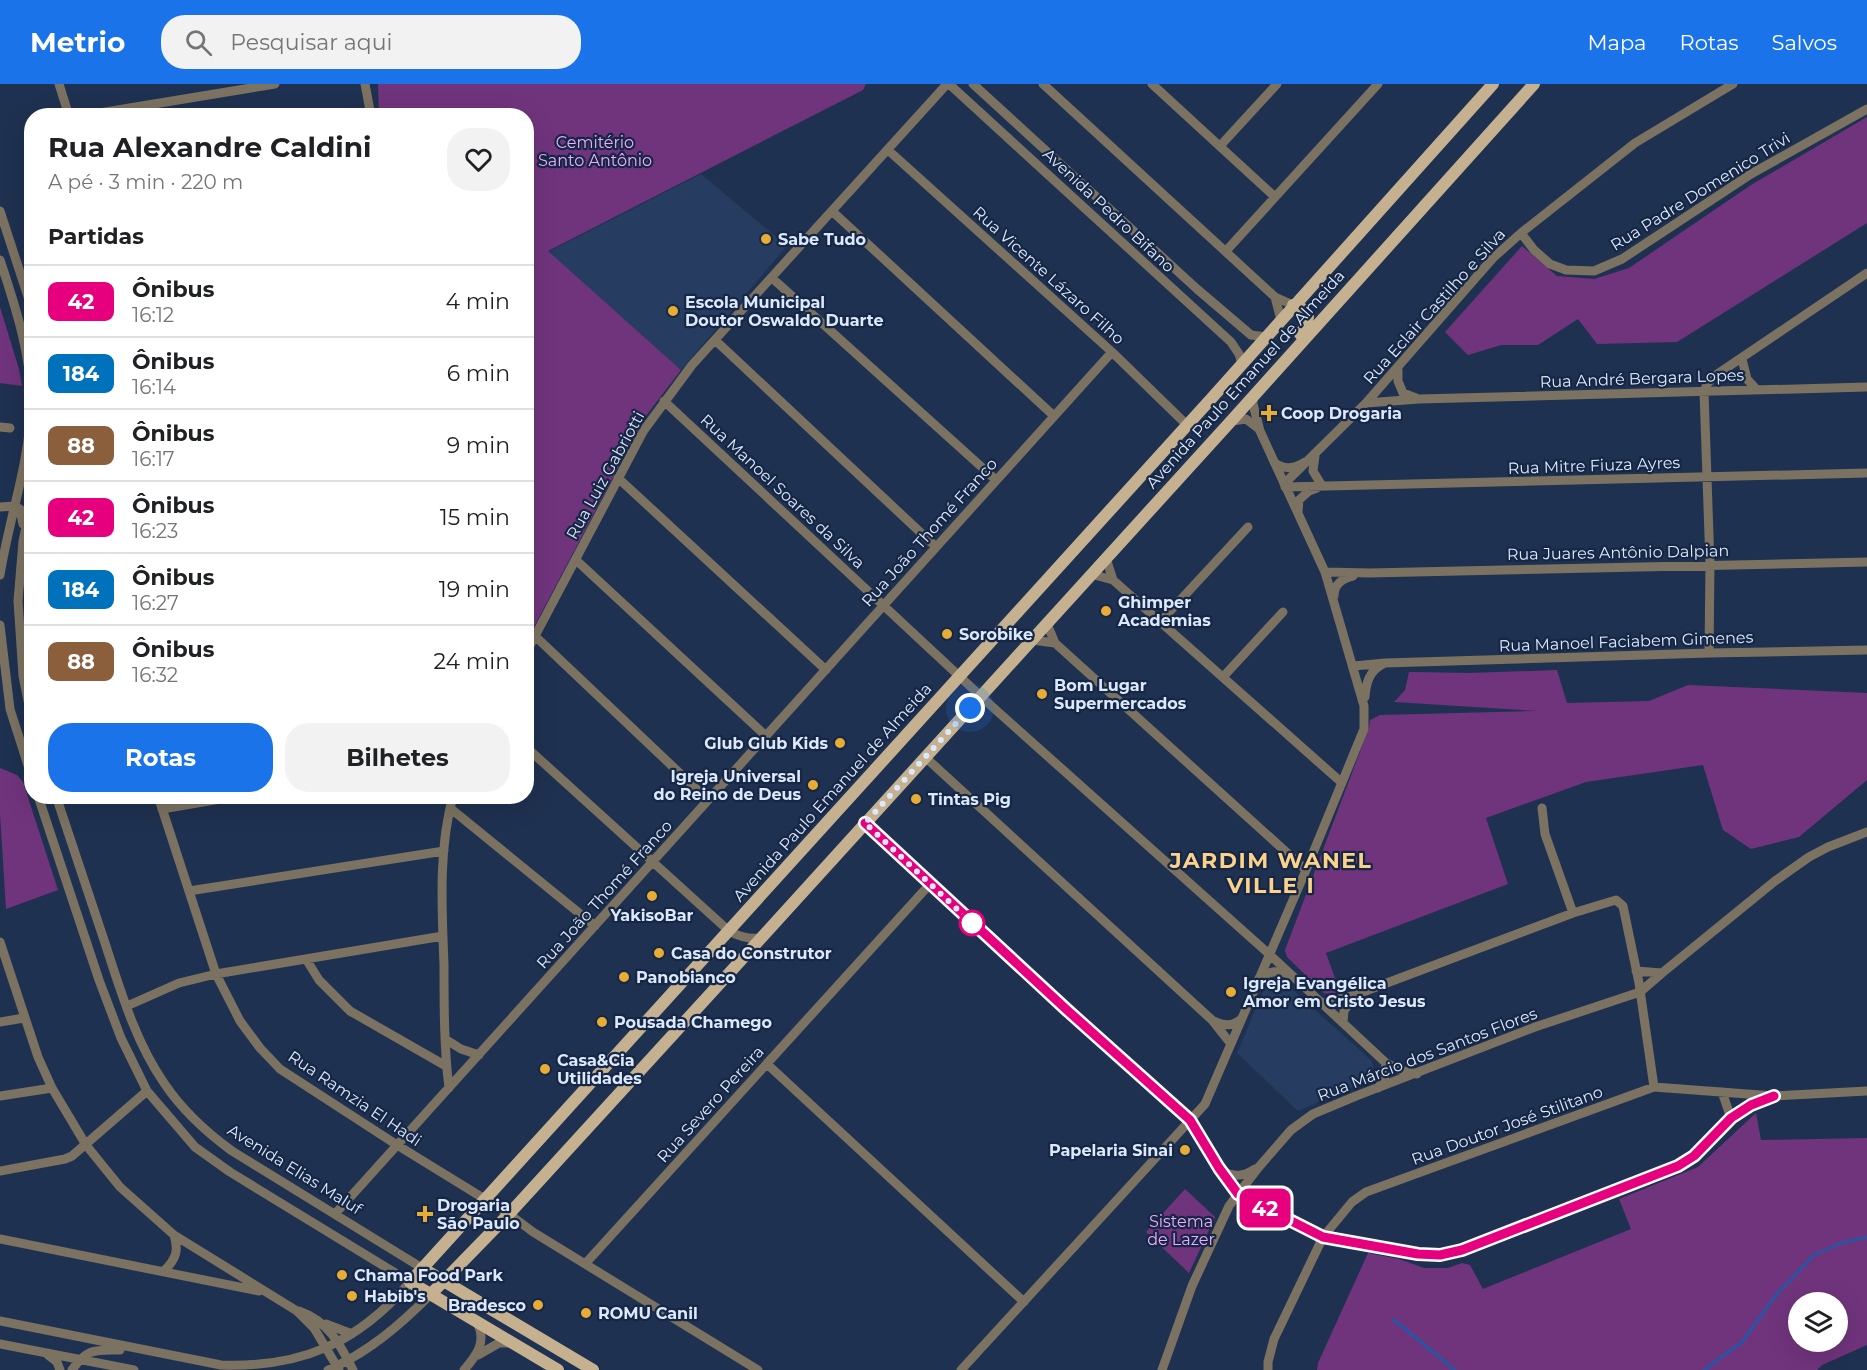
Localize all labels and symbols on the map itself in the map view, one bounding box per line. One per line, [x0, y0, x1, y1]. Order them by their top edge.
street label: Rua Padre Domenico Trivi [1607, 128, 1794, 255]
park label: Cemitério Santo Antônio [538, 133, 652, 170]
street label: Avenida Pedro Bifano [1039, 144, 1178, 276]
street label: Rua Vicente Lázaro Filho [969, 202, 1128, 348]
street label: Rua Eclair Castilho e Silva [1359, 225, 1509, 388]
place label: Sabe Tudo [778, 230, 866, 249]
marker: Sabe Tudo [759, 232, 773, 246]
street label: Avenida Paulo Emanuel de Almeida [1142, 266, 1349, 492]
place label: Escola Municipal Doutor Oswaldo Duarte [685, 293, 884, 330]
marker: Escola Municipal Doutor Oswaldo Duarte [666, 304, 680, 318]
street label: Rua André Bergara Lopes [1539, 365, 1745, 392]
place label: Coop Drogaria [1281, 404, 1402, 423]
marker: Coop Drogaria [1262, 406, 1276, 420]
street label: Rua Luiz Gabriotti [562, 408, 648, 542]
street label: Rua Manoel Soares da Silva [697, 410, 869, 572]
street label: Rua Mitre Fiuza Ayres [1508, 453, 1681, 478]
street label: Rua João Thomé Franco [858, 454, 1001, 611]
street label: Rua Juares Antônio Dalpian [1507, 541, 1729, 564]
place label: Ghimper Academias [1117, 593, 1211, 630]
marker: Ghimper Academias [1099, 604, 1113, 618]
place label: Sorobike [959, 625, 1033, 644]
marker: Sorobike [940, 627, 954, 641]
street label: Rua Manoel Faciabem Gimenes [1498, 628, 1754, 655]
place label: Bom Lugar Supermercados [1054, 676, 1187, 713]
street label: Avenida Paulo Emanuel de Almeida [729, 679, 936, 905]
marker: Bom Lugar Supermercados [1035, 687, 1049, 701]
your location [955, 693, 985, 723]
place label: Glub Glub Kids [704, 734, 828, 753]
marker: Glub Glub Kids [833, 736, 847, 750]
place label: Igreja Universal do Reino de Deus [654, 767, 801, 804]
marker: Igreja Universal do Reino de Deus [806, 778, 820, 792]
place label: Tintas Pig [928, 790, 1011, 809]
marker: Tintas Pig [909, 792, 923, 806]
street label: Rua João Thomé Franco [533, 816, 676, 973]
district label: JARDIM WANEL VILLE I [1169, 847, 1372, 899]
marker: YakisoBar [645, 889, 659, 903]
place label: YakisoBar [610, 906, 694, 925]
unlabelled marker [959, 910, 985, 936]
place label: Casa do Construtor [671, 944, 832, 963]
marker: Casa do Construtor [652, 946, 666, 960]
place label: Panobianco [636, 968, 736, 987]
marker: Panobianco [617, 970, 631, 984]
place label: Igreja Evangélica Amor em Cristo Jesus [1242, 974, 1426, 1011]
marker: Igreja Evangélica Amor em Cristo Jesus [1224, 985, 1238, 999]
street label: Rua Márcio dos Santos Flores [1315, 1004, 1540, 1105]
place label: Pousada Chamego [614, 1013, 772, 1032]
marker: Pousada Chamego [595, 1015, 609, 1029]
street label: Rua Severo Pereira [653, 1042, 768, 1166]
street label: Rua Ramzia El Hadi [284, 1047, 425, 1150]
place label: Casa&Cia Utilidades [557, 1051, 642, 1088]
marker: Casa&Cia Utilidades [538, 1062, 552, 1076]
street label: Rua Doutor José Stilitano [1409, 1082, 1605, 1169]
street label: Avenida Elias Maluf [224, 1120, 366, 1219]
place label: Papelaria Sinai [1049, 1141, 1173, 1160]
marker: Papelaria Sinai [1178, 1143, 1192, 1157]
line badge: 42 [1238, 1188, 1292, 1228]
place label: Drogaria São Paulo [437, 1196, 520, 1233]
marker: Drogaria São Paulo [418, 1207, 432, 1221]
park label: Sistema de Lazer [1147, 1212, 1215, 1249]
place label: Chama Food Park [354, 1266, 503, 1285]
marker: Chama Food Park [335, 1268, 349, 1282]
place label: Habib's [364, 1287, 426, 1306]
marker: Habib's [345, 1289, 359, 1303]
place label: Bradesco [448, 1296, 526, 1315]
marker: Bradesco [531, 1298, 545, 1312]
place label: ROMU Canil [598, 1304, 698, 1323]
marker: ROMU Canil [579, 1306, 593, 1320]

